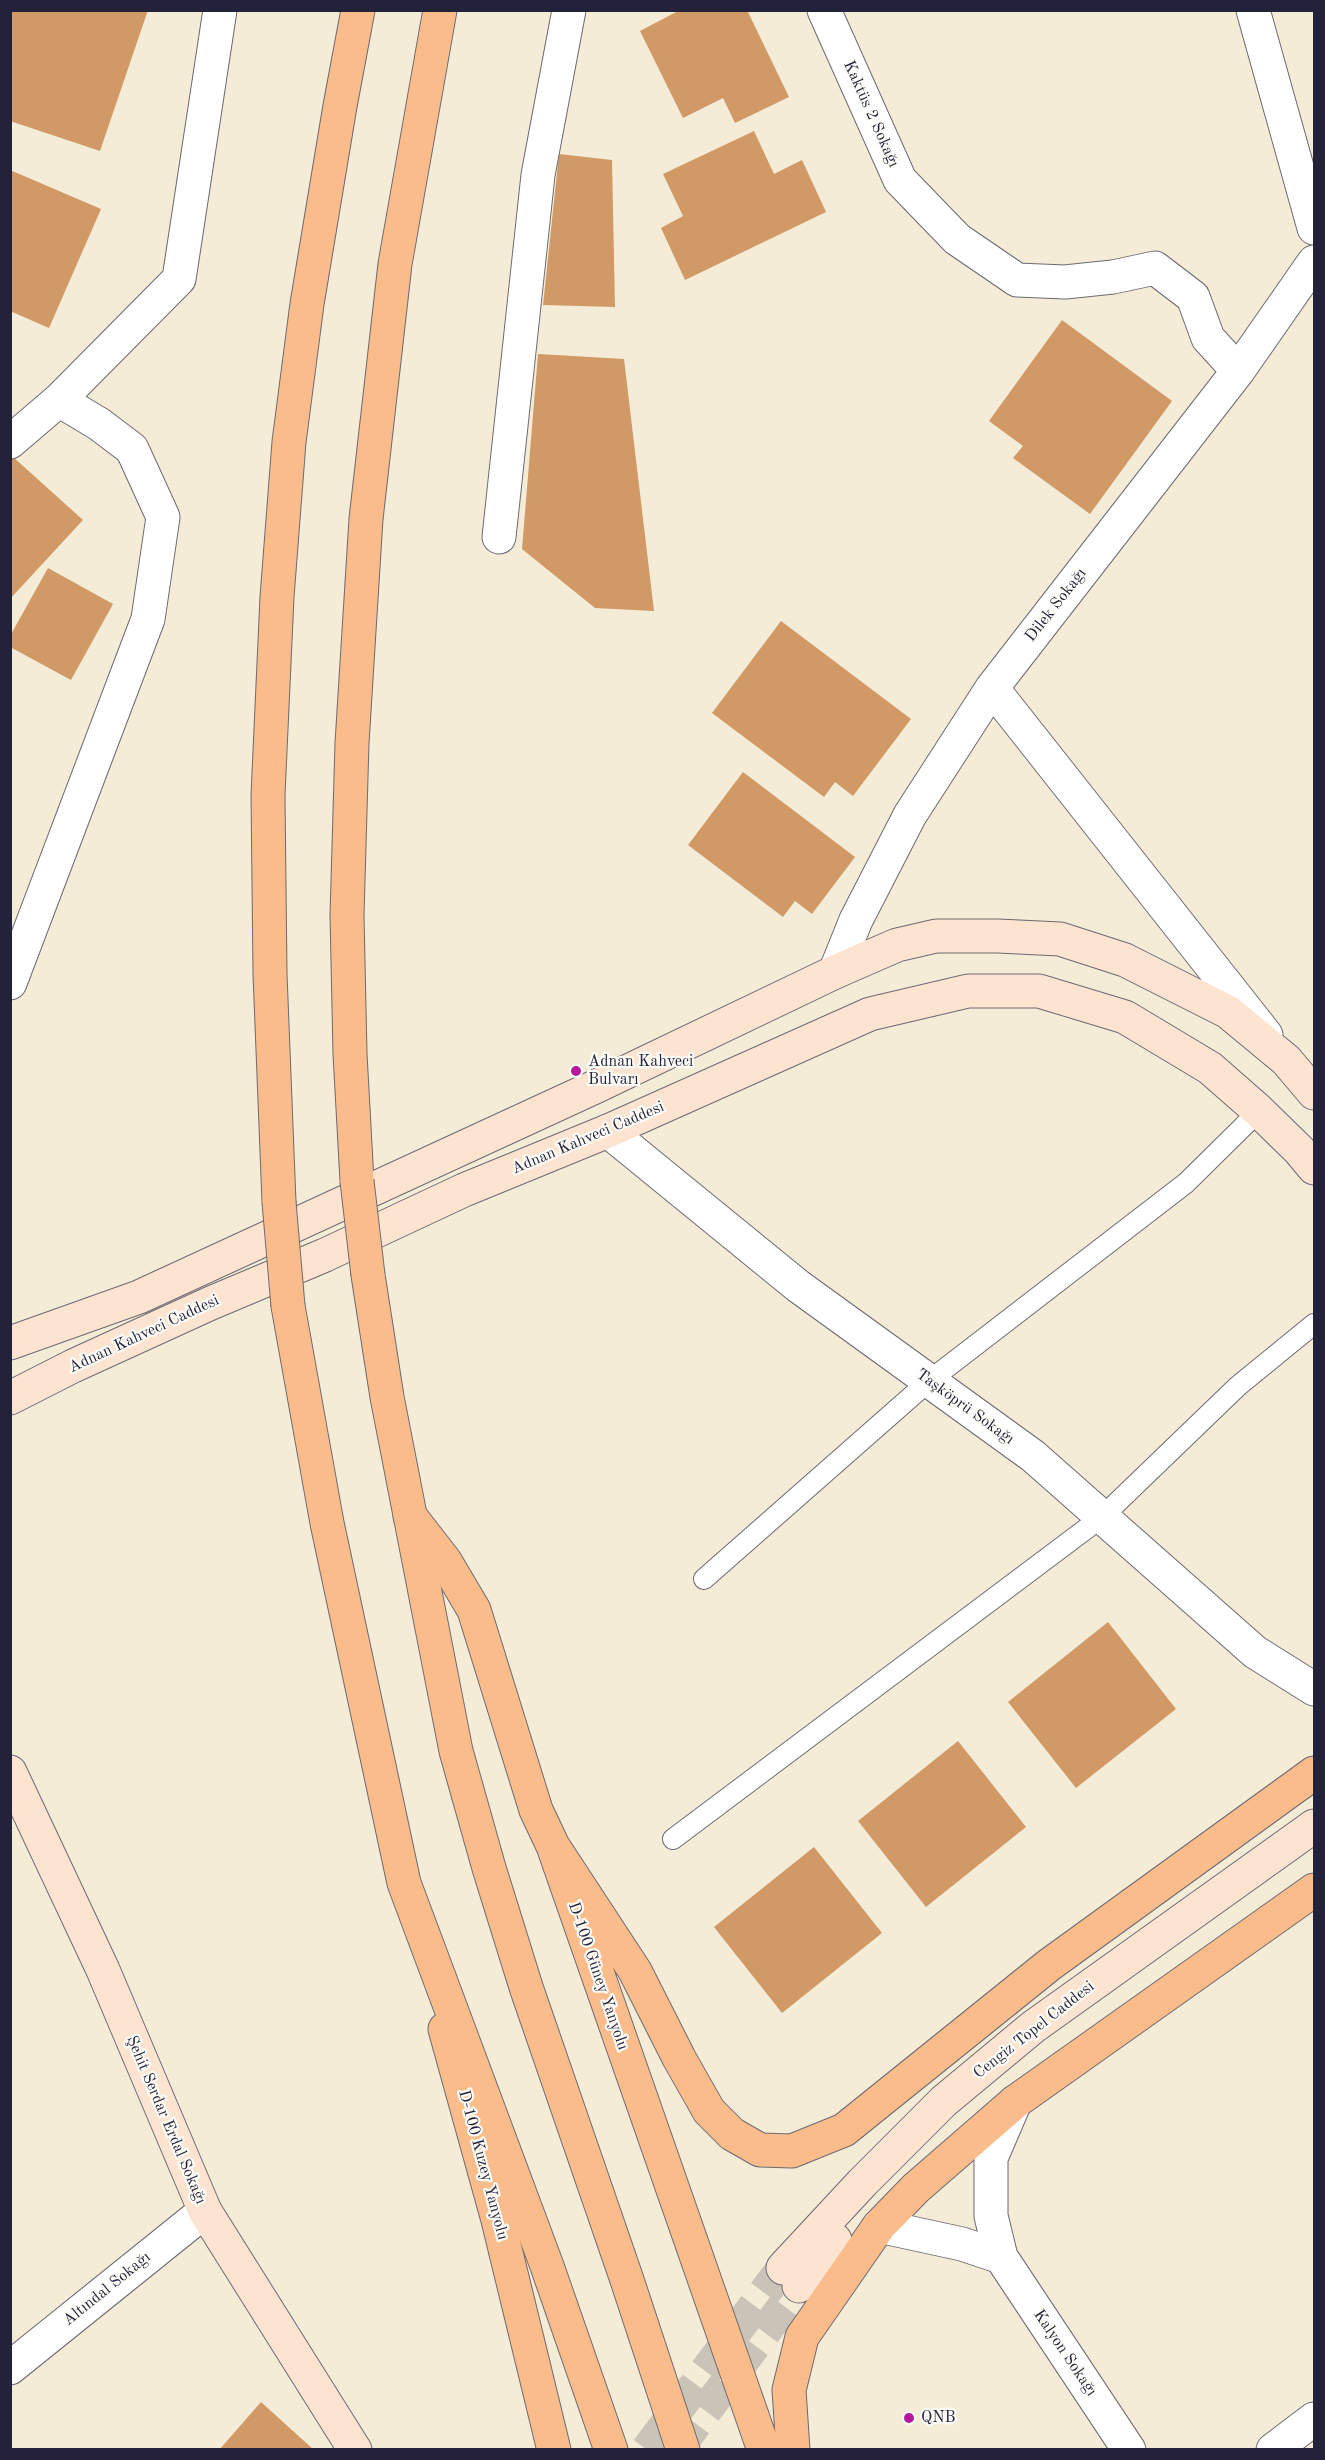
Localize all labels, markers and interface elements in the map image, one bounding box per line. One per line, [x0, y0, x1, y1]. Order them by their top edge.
street label: Kaktüs 2 Sokağı [839, 58, 903, 170]
street label: Dilek Sokağı [1021, 564, 1091, 646]
place label: Adnan Kahveci Bulvarı [588, 1052, 693, 1090]
marker: Adnan Kahveci Bulvarı [569, 1064, 583, 1078]
street label: Adnan Kahveci Caddesi [509, 1097, 667, 1179]
street label: Adnan Kahveci Caddesi [66, 1291, 222, 1377]
street label: Taşköprü Sokağı [912, 1365, 1018, 1449]
street label: D-100 Güney Yanyolu [564, 1899, 632, 2053]
street label: Cengiz Topel Caddesi [970, 1977, 1098, 2083]
street label: Şehit Serdar Erdal Sokağı [122, 2033, 210, 2207]
street label: D-100 Kuzey Yanyolu [454, 2088, 512, 2242]
street label: Altındal Sokağı [59, 2248, 155, 2330]
street label: Kalyon Sokağı [1029, 2306, 1101, 2400]
place label: QNB [921, 2408, 956, 2428]
marker: QNB [902, 2411, 916, 2425]

